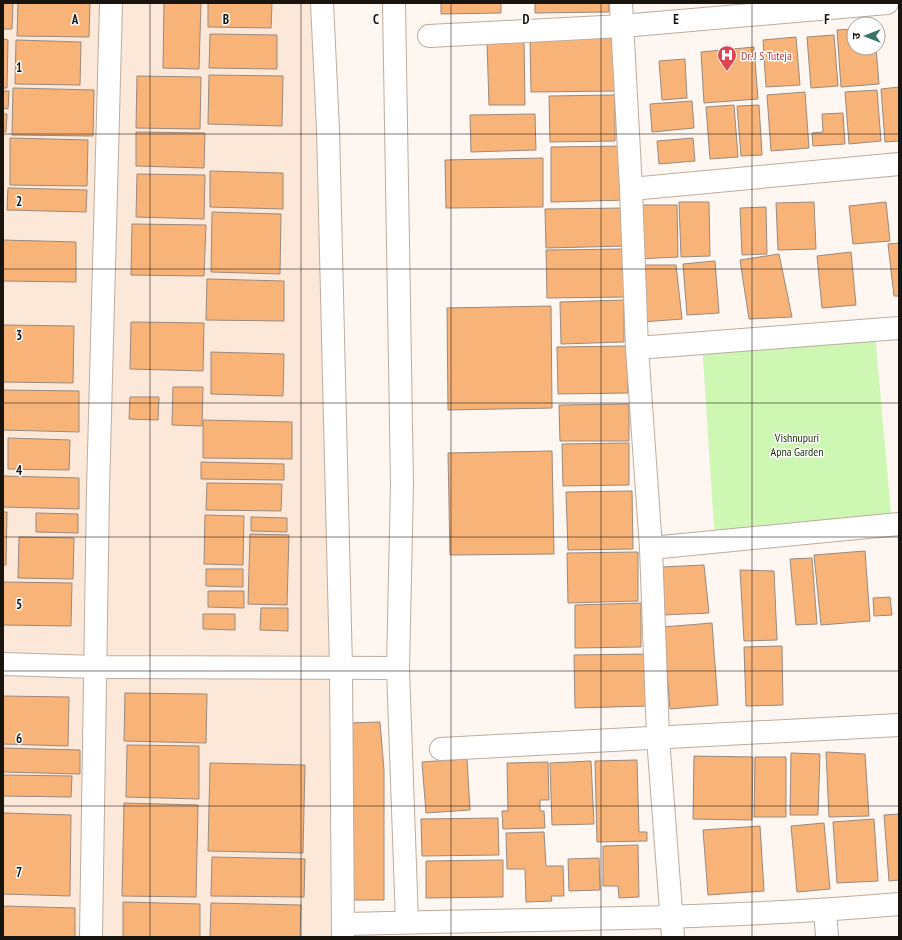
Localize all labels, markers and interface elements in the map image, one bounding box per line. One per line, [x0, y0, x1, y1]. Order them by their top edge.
text: A [71, 11, 79, 28]
text: B [223, 11, 229, 28]
text: C [373, 11, 379, 28]
text: D [523, 11, 530, 28]
text: E [673, 11, 679, 28]
text: F [824, 11, 830, 28]
north arrow [846, 16, 886, 56]
text: उ [849, 32, 863, 39]
hospital icon: Dr. J S Tuteja [716, 44, 738, 72]
place label: Dr. J S Tuteja [741, 48, 792, 63]
text: 1 [16, 59, 22, 76]
text: 2 [16, 193, 22, 210]
text: 3 [16, 327, 22, 344]
park label: Vishnupuri Apna Garden [771, 430, 823, 459]
text: 4 [16, 462, 23, 479]
text: 5 [16, 596, 22, 613]
text: 6 [16, 730, 22, 747]
text: 7 [16, 864, 22, 881]

